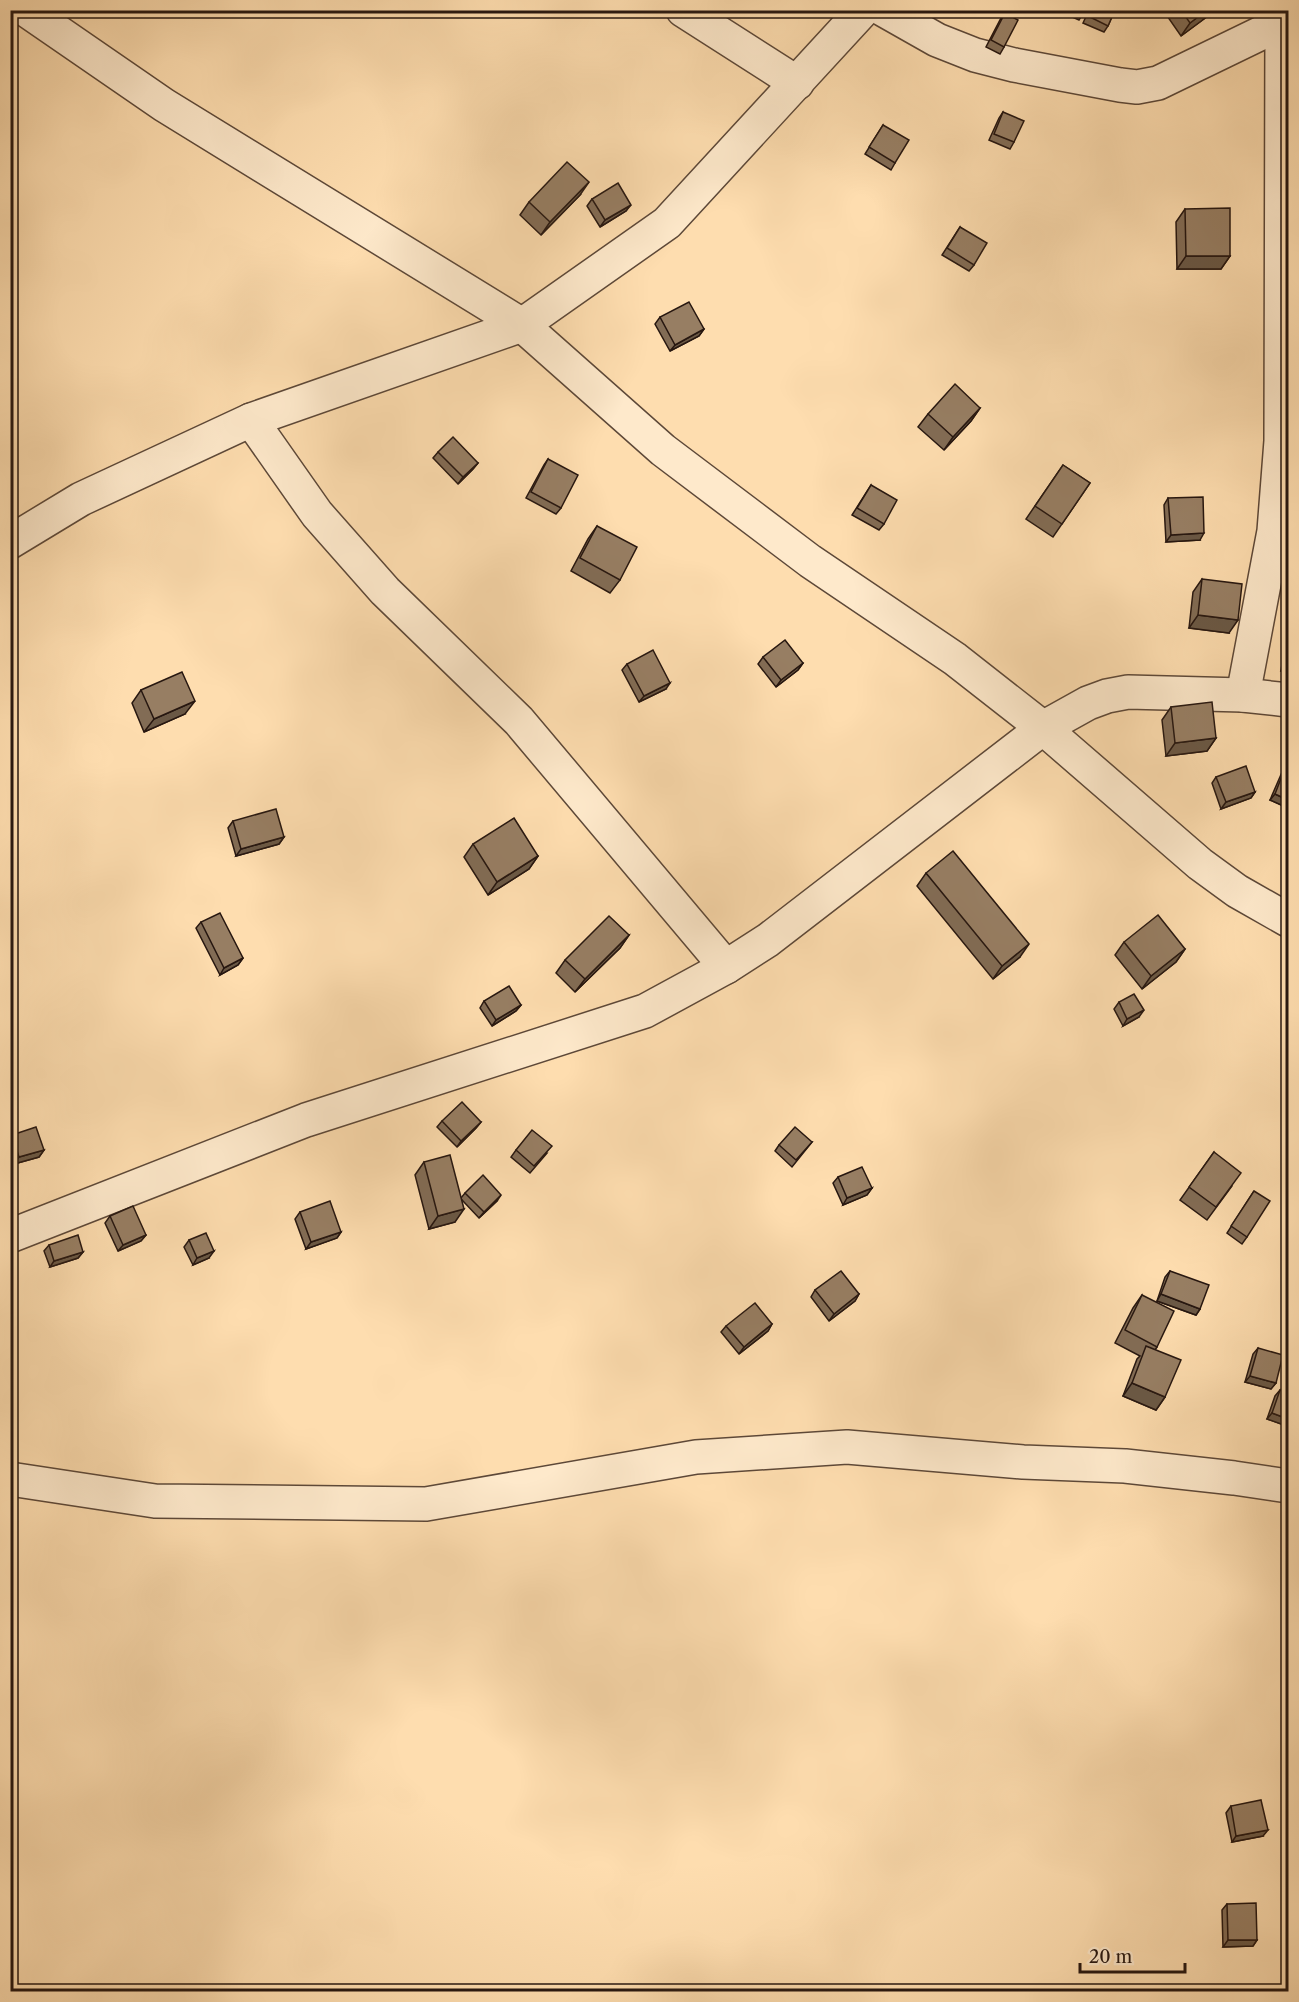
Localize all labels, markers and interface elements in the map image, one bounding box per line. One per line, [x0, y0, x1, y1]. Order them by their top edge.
scale bar [1080, 1936, 1185, 1974]
text: 20 m [1089, 1946, 1133, 1968]

